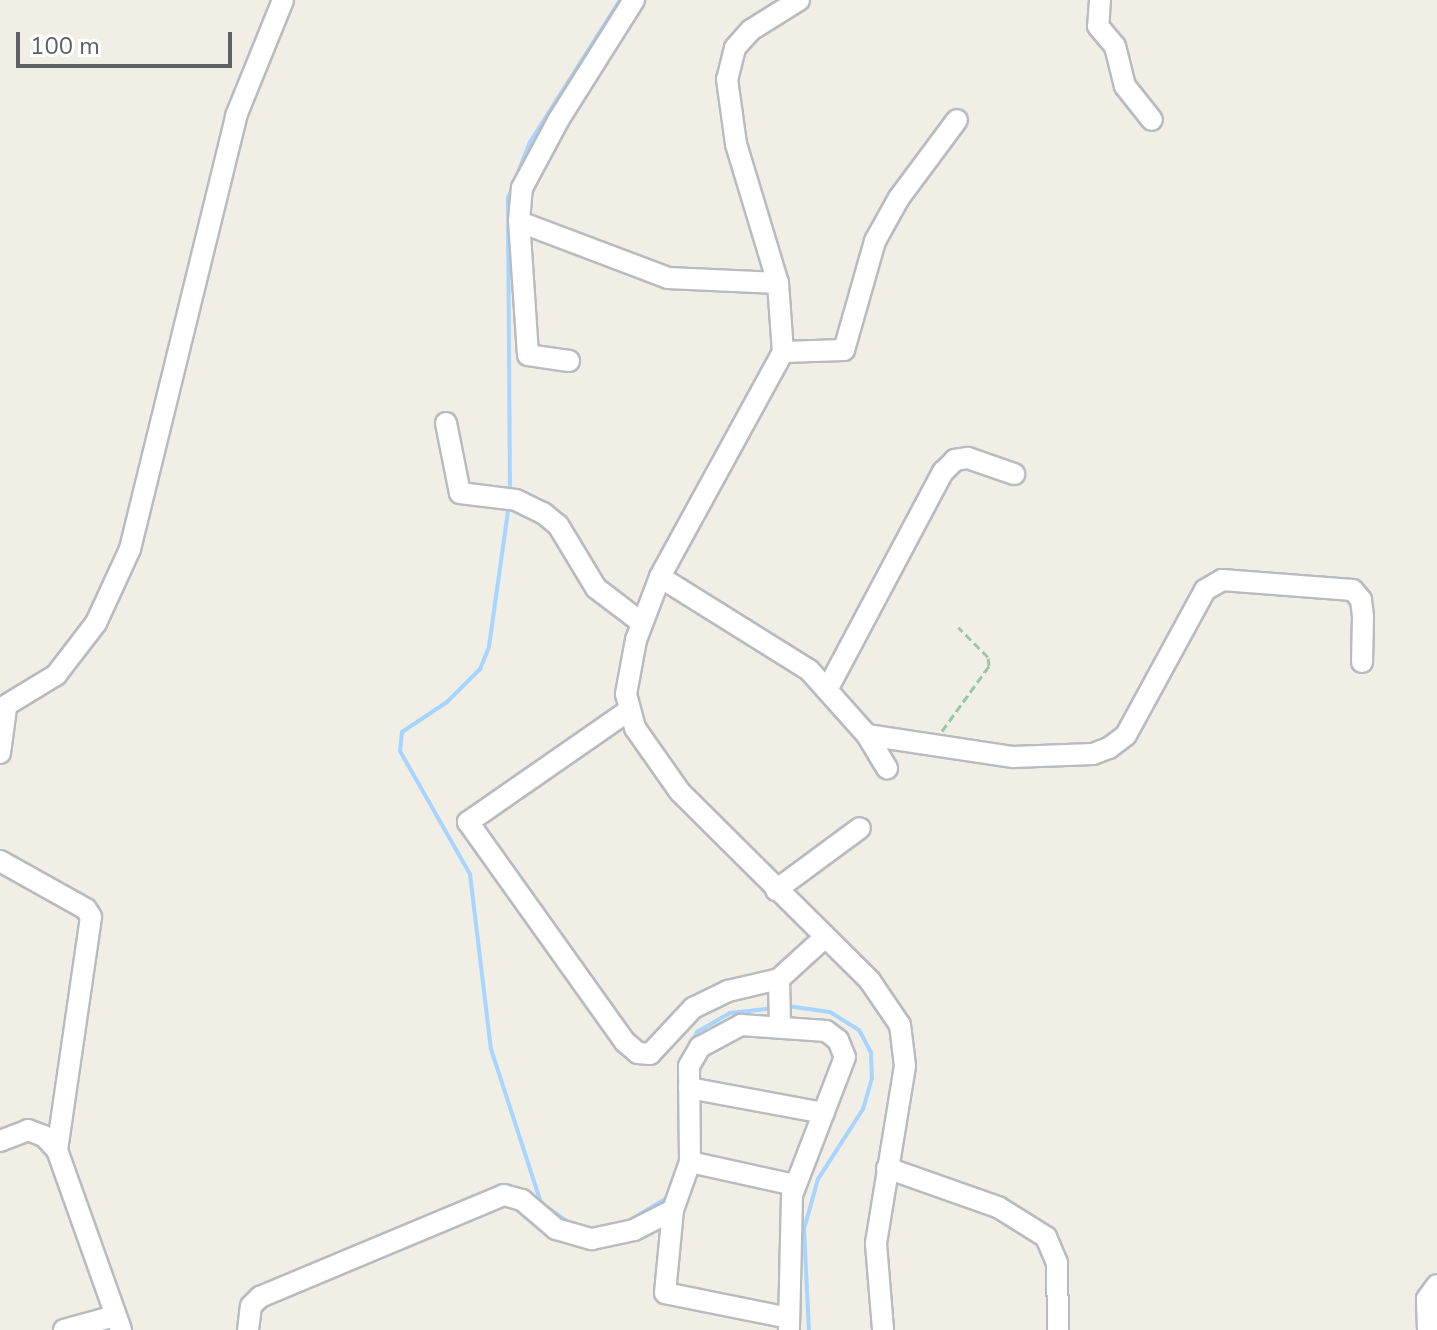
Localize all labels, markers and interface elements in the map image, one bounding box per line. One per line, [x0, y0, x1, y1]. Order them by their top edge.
scale bar [20, 16, 236, 66]
text: 100 m [30, 30, 100, 62]

